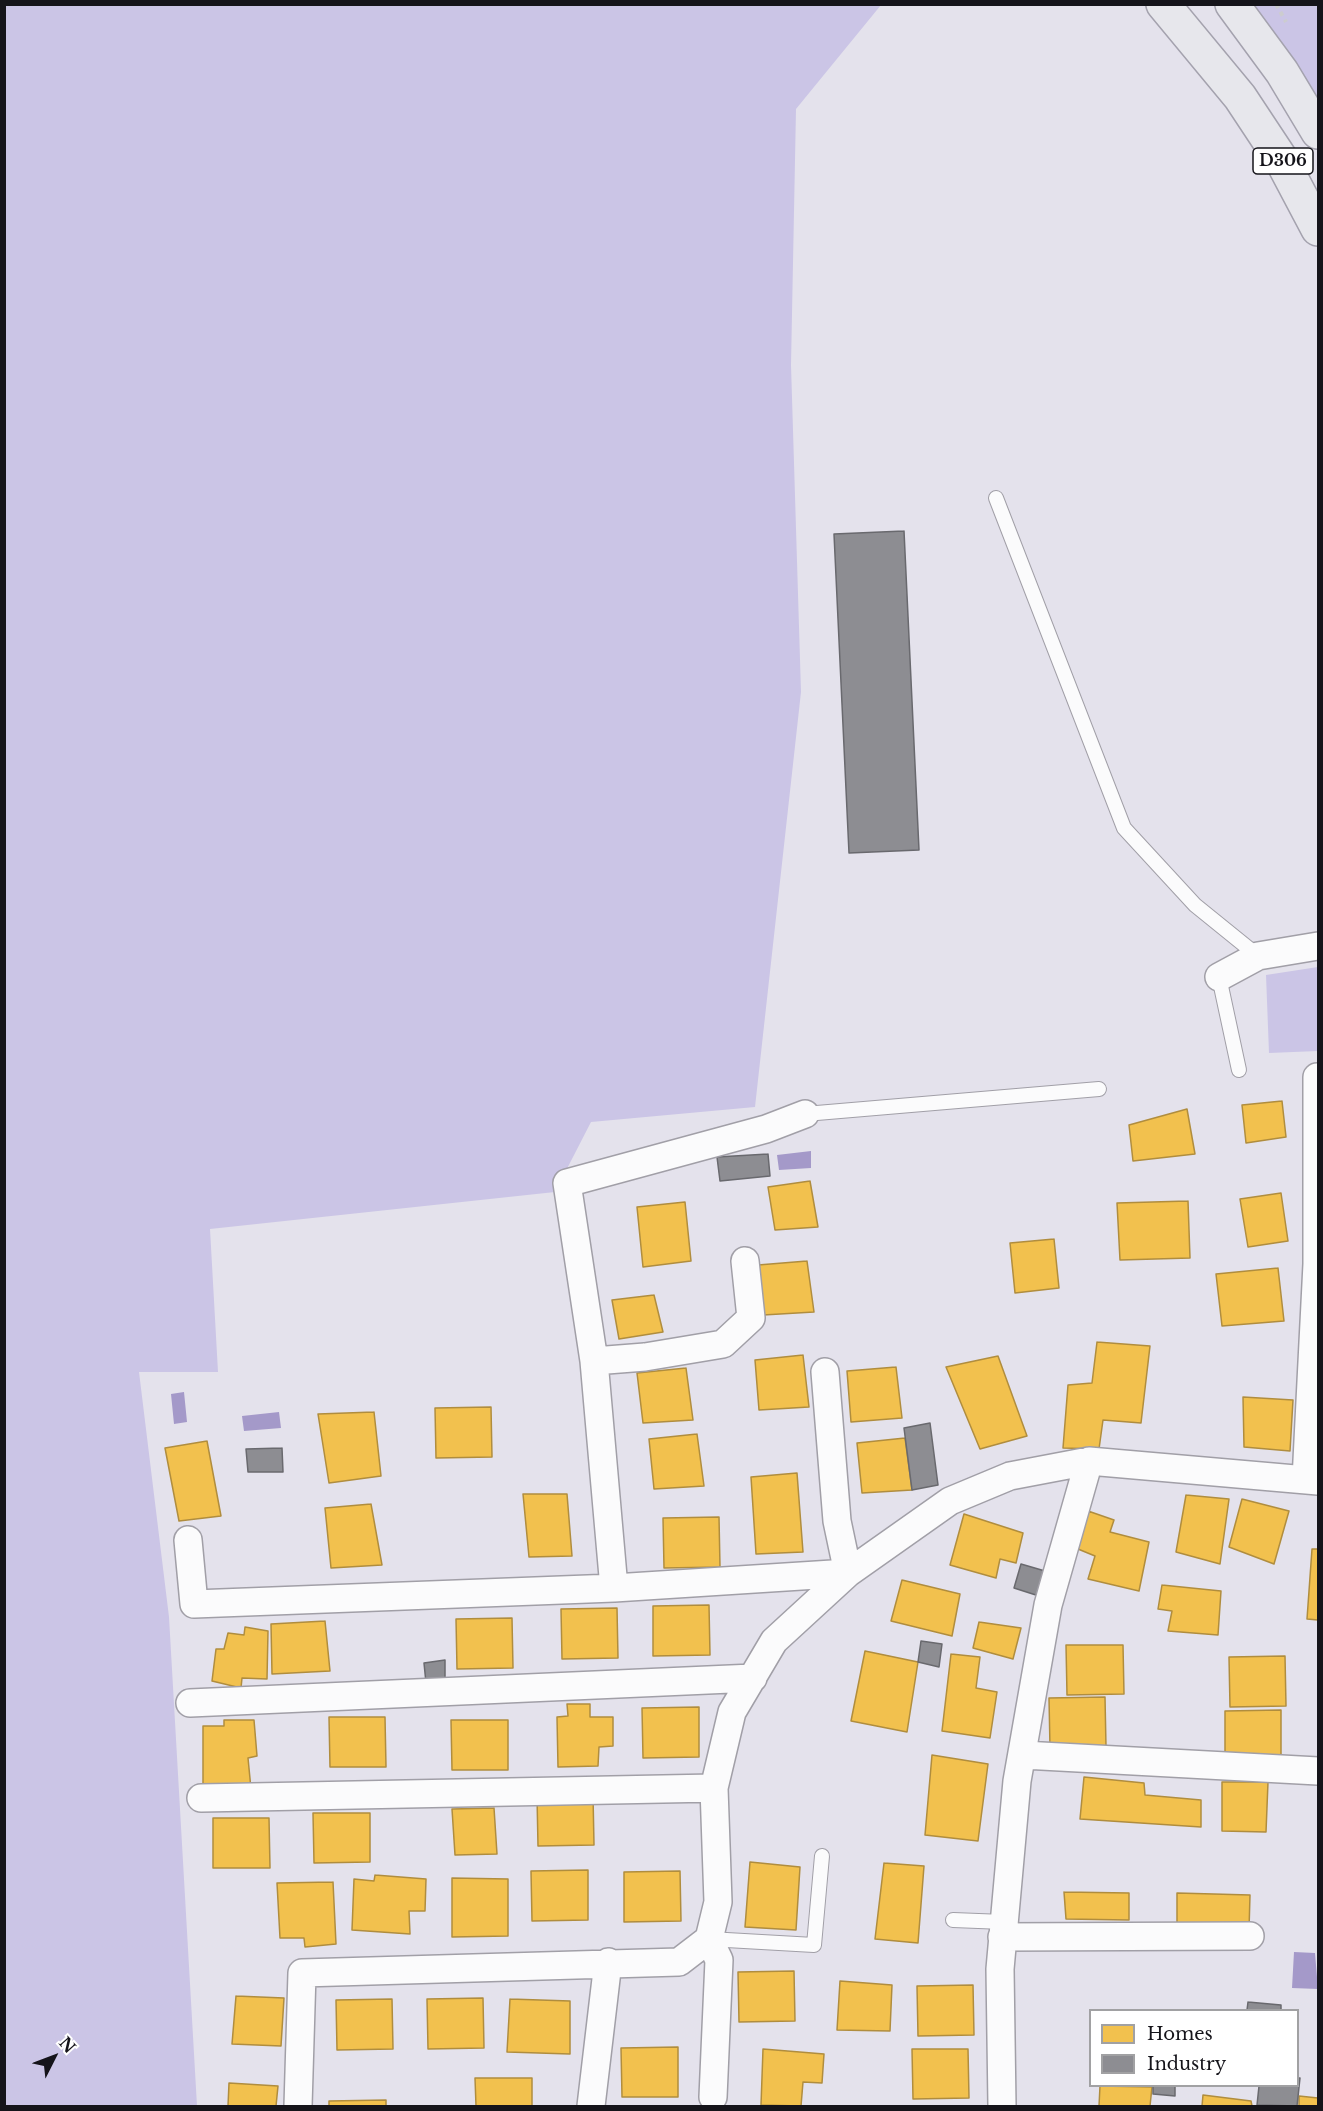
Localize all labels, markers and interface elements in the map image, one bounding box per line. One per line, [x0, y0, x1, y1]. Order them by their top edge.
road number: D306 [1253, 148, 1313, 174]
legend [1089, 2009, 1299, 2087]
text: Homes [1147, 2023, 1213, 2045]
north arrow [24, 2027, 84, 2087]
text: N [55, 2033, 80, 2057]
text: Industry [1147, 2053, 1226, 2075]

